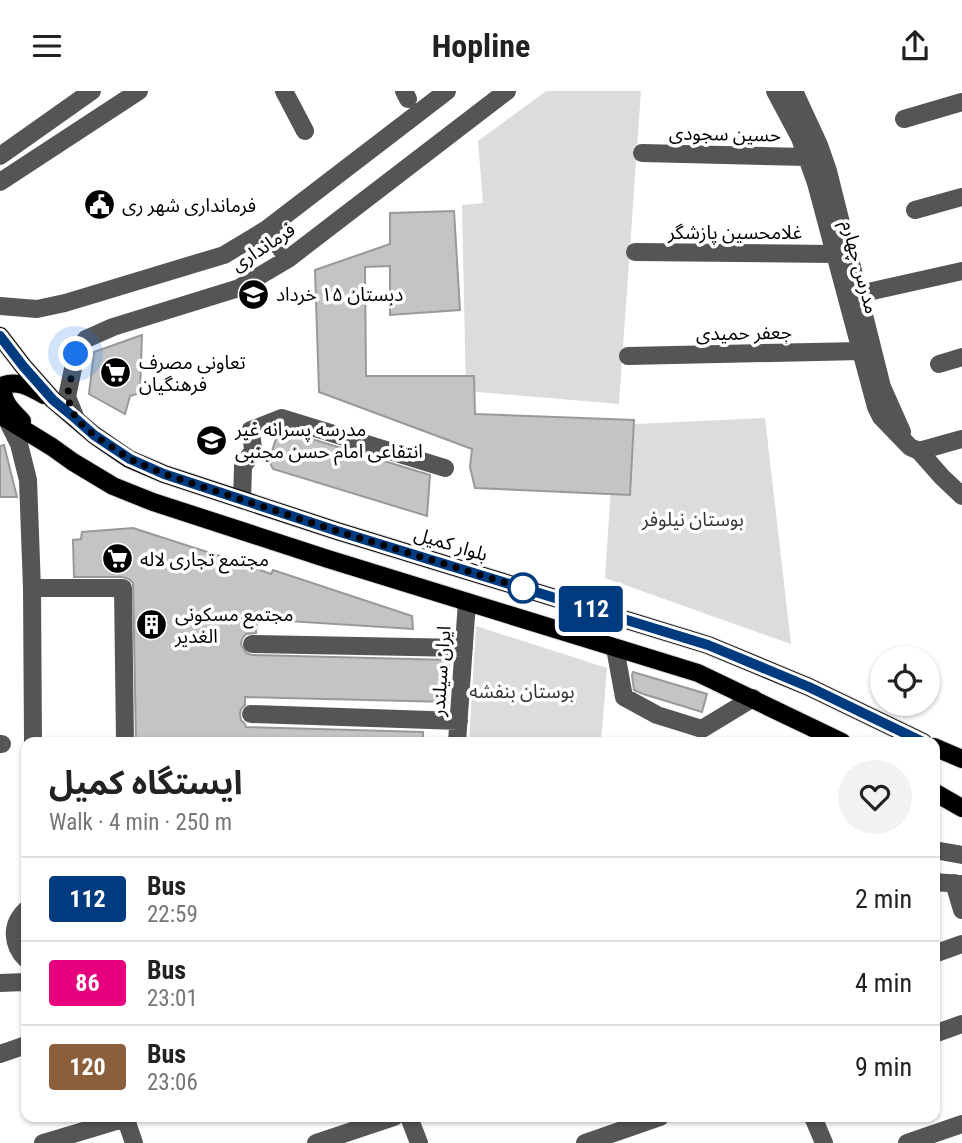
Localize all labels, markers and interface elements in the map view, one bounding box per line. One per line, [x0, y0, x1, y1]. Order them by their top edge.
icon: menu [28, 27, 66, 65]
text: Hopline [432, 27, 530, 65]
icon: share [896, 27, 934, 65]
street label: حسین سجودی [669, 122, 781, 146]
public building icon: فرمانداری شهر ری [82, 188, 116, 222]
place label: فرمانداری شهر ری [122, 194, 256, 217]
street label: فرمانداری [227, 218, 299, 276]
street label: مدرس چهارم [834, 218, 883, 317]
street label: غلامحسین پازشگر [667, 221, 802, 245]
school or university icon: دبستان ۱۵ خرداد [236, 277, 270, 311]
place label: دبستان ۱۵ خرداد [276, 283, 403, 306]
street label: جعفر حمیدی [696, 321, 792, 345]
your location [58, 336, 93, 371]
place label: تعاونی مصرف فرهنگیان [139, 351, 246, 396]
supermarket icon: تعاونی مصرف فرهنگیان [99, 356, 133, 390]
place label: مدرسه پسرانه غیر انتفاعی امام حسن مجنبی [234, 418, 423, 466]
school or university icon: مدرسه پسرانه غیر انتفاعی امام حسن مجنبی [195, 423, 229, 457]
park label: بوستان نیلوفر [641, 508, 744, 531]
street label: بلوار کمیل [412, 522, 490, 566]
supermarket icon: مجتمع تجاری لاله [100, 542, 134, 576]
place label: مجتمع تجاری لاله [140, 548, 269, 574]
unlabelled marker [508, 573, 538, 603]
line badge: 112 [551, 586, 631, 632]
text: 112 [573, 595, 609, 623]
place label: مجتمع مسکونی الغدیر [174, 603, 293, 648]
building icon: مجتمع مسکونی الغدیر [135, 608, 169, 642]
street label: ایران سیلندر [426, 625, 456, 718]
map controls [870, 646, 940, 716]
button: locate [870, 646, 940, 716]
park label: بوستان بنفشه [469, 680, 575, 703]
button: heart [838, 760, 912, 834]
text: ایستگاه کمیل [49, 763, 243, 802]
text: Walk · 4 min · 250 m [49, 809, 232, 836]
text: Bus [147, 871, 186, 901]
text: 2 min [855, 884, 912, 914]
text: 112 [69, 885, 106, 913]
text: 22:59 [147, 901, 198, 928]
text: Bus [147, 955, 186, 985]
text: 4 min [855, 968, 912, 998]
text: 86 [75, 969, 100, 997]
text: 23:01 [147, 985, 198, 1012]
text: Bus [147, 1039, 186, 1069]
text: 9 min [855, 1052, 912, 1082]
text: 120 [69, 1053, 106, 1081]
text: 23:06 [147, 1069, 198, 1096]

